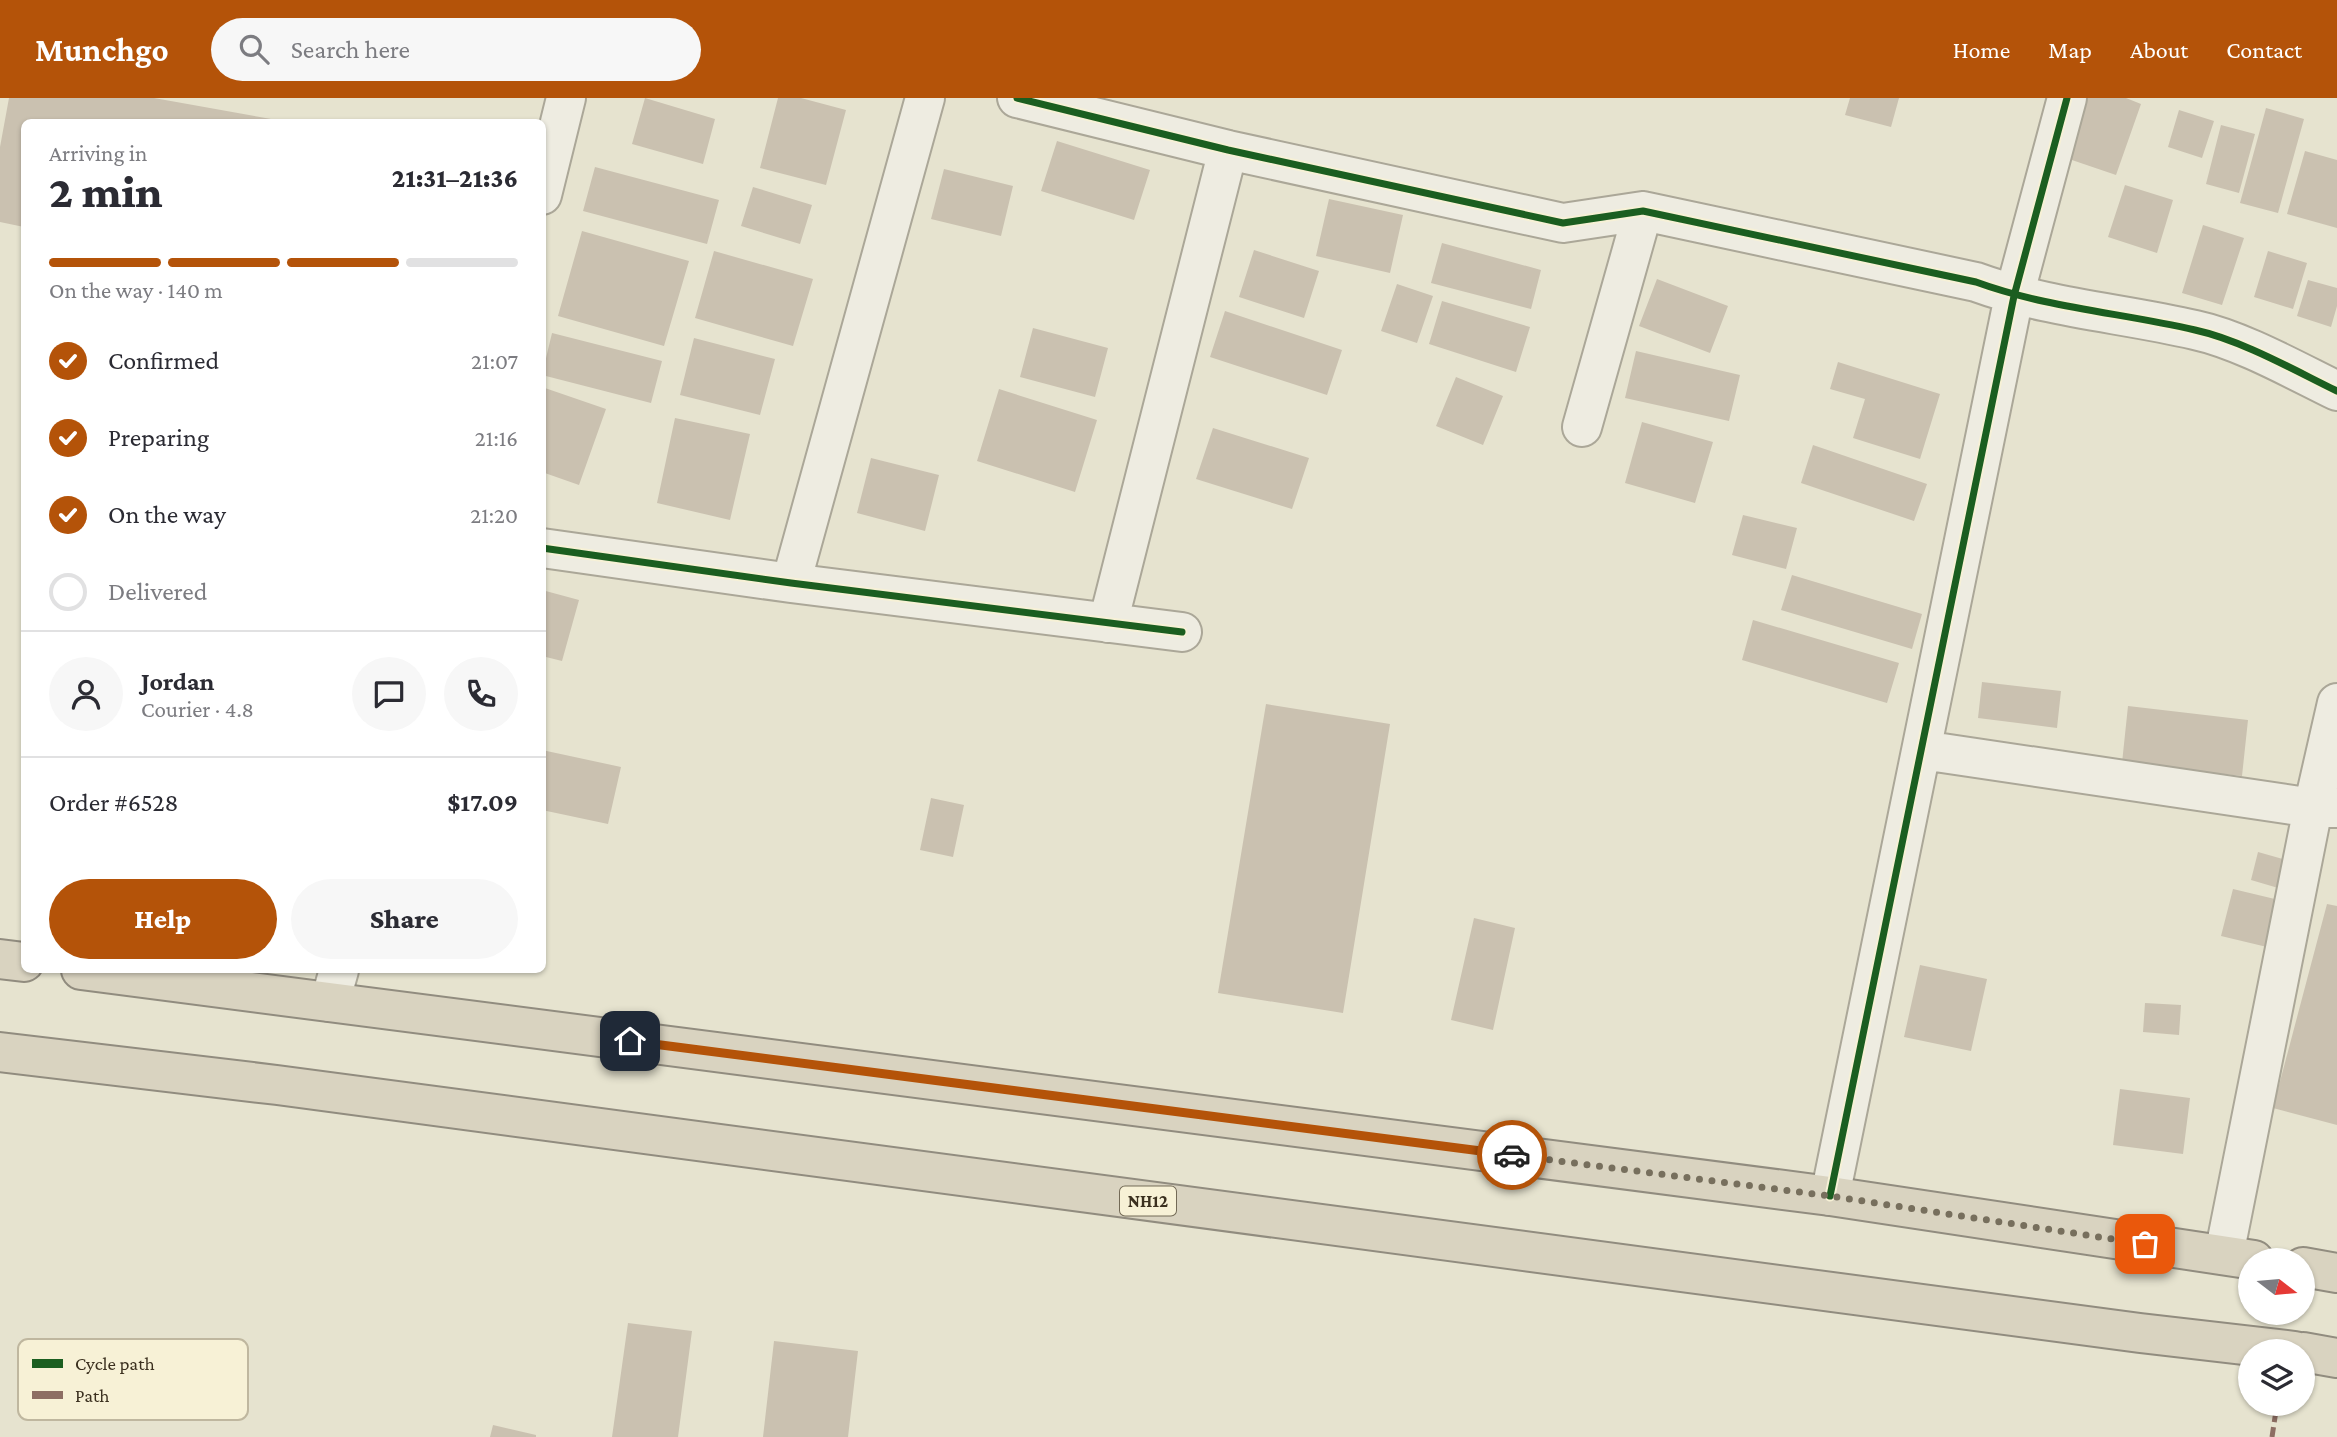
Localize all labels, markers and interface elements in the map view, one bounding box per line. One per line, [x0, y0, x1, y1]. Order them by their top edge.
search box [211, 18, 701, 81]
icon: search [235, 30, 273, 68]
text: Munchgo [35, 31, 169, 68]
text: Search here [291, 35, 410, 64]
text: Home [1953, 36, 2010, 63]
text: Map [2048, 36, 2092, 63]
text: About [2130, 36, 2188, 63]
text: Contact [2226, 36, 2302, 63]
text: Arriving in [49, 140, 147, 166]
text: 21:31–21:36 [392, 164, 518, 193]
text: 2 min [49, 166, 163, 217]
text: On the way · 140 m [49, 277, 223, 303]
icon: check [49, 342, 87, 380]
text: Confirmed [108, 346, 219, 375]
text: 21:07 [471, 348, 518, 374]
icon: check [49, 419, 87, 457]
text: Preparing [108, 423, 209, 452]
text: 21:16 [475, 425, 518, 451]
icon: check [49, 496, 87, 534]
text: On the way [108, 500, 226, 529]
text: 21:20 [470, 502, 518, 528]
text: Delivered [108, 577, 207, 606]
button: person [49, 657, 123, 731]
button: chat [352, 657, 426, 731]
button: phone [444, 657, 518, 731]
text: Jordan [141, 667, 215, 696]
text: Courier · 4.8 [141, 696, 254, 722]
text: Order #6528 [49, 788, 179, 817]
text: $17.09 [447, 788, 518, 817]
button: Help [49, 879, 277, 959]
button: Share [291, 879, 518, 959]
pin [600, 1011, 660, 1071]
icon: home [611, 1022, 649, 1060]
courier [1477, 1120, 1547, 1190]
icon: car [1493, 1136, 1531, 1174]
road number: NH12 [1120, 1186, 1176, 1216]
pin [2115, 1214, 2175, 1274]
icon: bag [2126, 1225, 2164, 1263]
north arrow [2238, 1248, 2315, 1325]
map controls [2238, 1248, 2315, 1416]
legend [18, 1339, 248, 1420]
button: layers [2238, 1339, 2315, 1416]
text: Cycle path [75, 1353, 155, 1374]
text: Path [75, 1385, 110, 1406]

